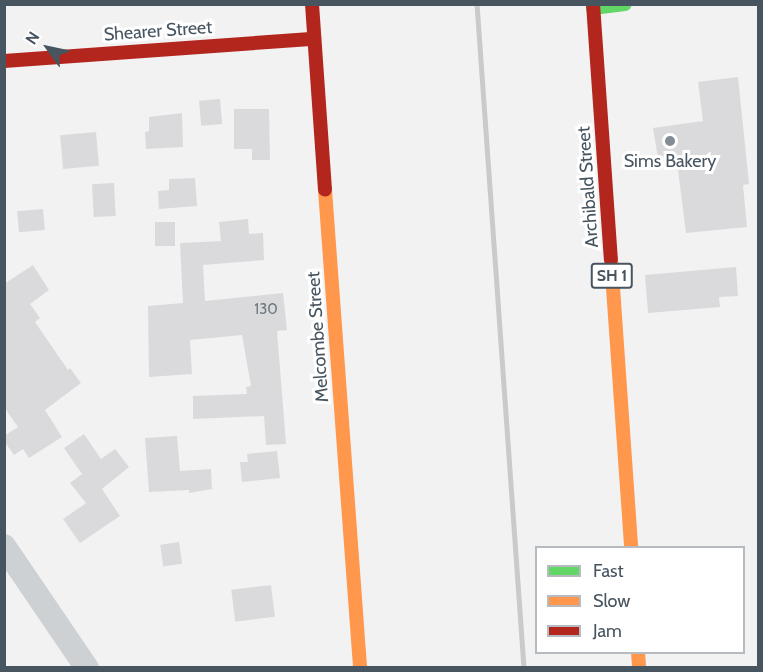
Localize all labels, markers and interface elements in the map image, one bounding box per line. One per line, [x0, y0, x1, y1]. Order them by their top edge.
street label: Shearer Street [103, 16, 213, 46]
north arrow [18, 18, 78, 78]
text: N [21, 28, 44, 48]
street label: Archibald Street [573, 126, 603, 248]
marker: Sims Bakery [663, 134, 677, 148]
place label: Sims Bakery [624, 150, 716, 172]
road number: SH 1 [590, 263, 634, 289]
street label: Melcombe Street [303, 271, 333, 403]
house number: 130 [254, 301, 278, 319]
legend [535, 546, 745, 654]
text: Fast [593, 560, 624, 582]
text: Slow [593, 590, 630, 612]
text: Jam [593, 620, 622, 642]

